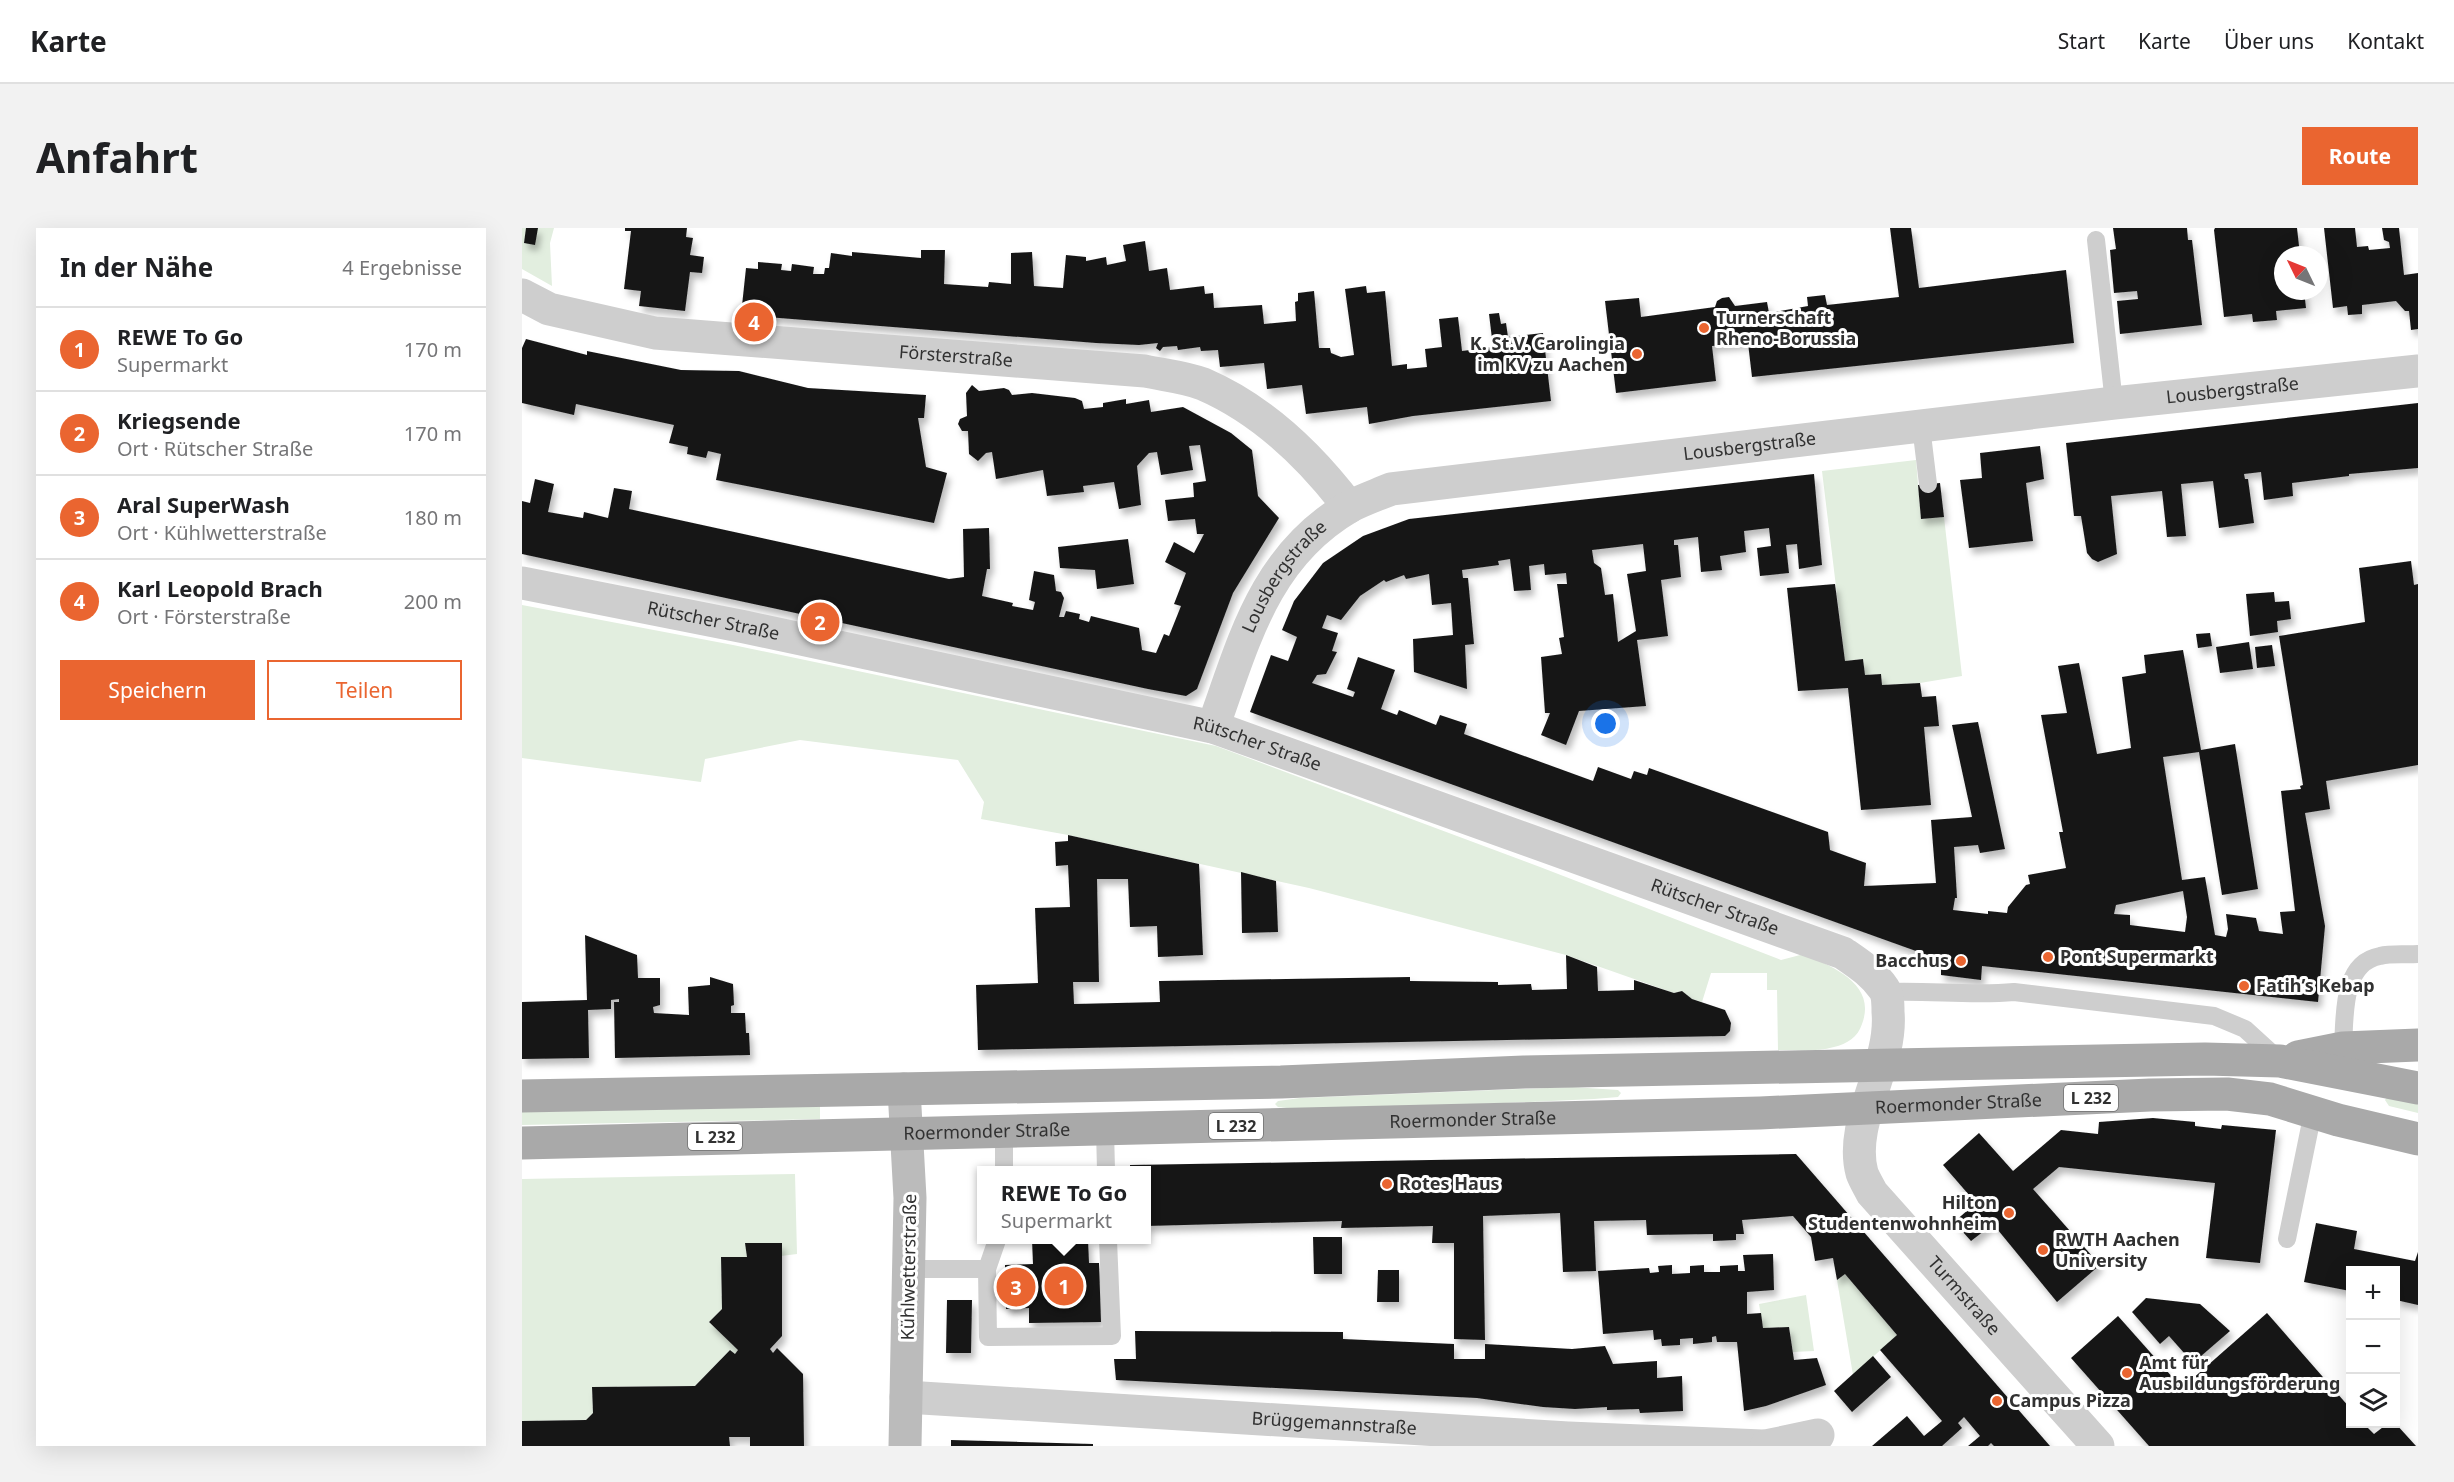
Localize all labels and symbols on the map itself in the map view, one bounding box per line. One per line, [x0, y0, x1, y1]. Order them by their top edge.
north arrow [2274, 246, 2328, 300]
pin: 4 [734, 300, 774, 344]
place label: Turnerschaft Rheno-Borussia [1716, 305, 1856, 350]
marker: Turnerschaft Rheno-Borussia [1697, 321, 1711, 335]
place label: K. St.V. Carolingia im KV zu Aachen [1470, 331, 1625, 376]
street label: Försterstraße [898, 339, 1014, 372]
marker: K. St.V. Carolingia im KV zu Aachen [1630, 347, 1644, 361]
street label: Lousbergstraße [2165, 371, 2300, 408]
street label: Lousbergstraße [1682, 426, 1817, 465]
street label: Lousbergstraße [1236, 514, 1331, 636]
street label: Rütscher Straße [645, 595, 782, 645]
pin: 2 [800, 600, 840, 644]
your location [1591, 709, 1620, 738]
street label: Rütscher Straße [1191, 710, 1325, 776]
street label: Rütscher Straße [1648, 872, 1783, 940]
place label: Pont Supermarkt [2060, 944, 2214, 968]
place label: Bacchus [1875, 948, 1949, 972]
marker: Pont Supermarkt [2041, 950, 2055, 964]
marker: Bacchus [1954, 954, 1968, 968]
place label: Fatih’s Kebap [2256, 973, 2375, 997]
marker: Fatih’s Kebap [2237, 979, 2251, 993]
road number: L 232 [2064, 1085, 2118, 1111]
street label: Roermonder Straße [1874, 1087, 2042, 1119]
street label: Roermonder Straße [1389, 1105, 1556, 1133]
road number: L 232 [1209, 1113, 1263, 1139]
street label: Roermonder Straße [903, 1117, 1071, 1145]
road number: L 232 [688, 1124, 742, 1150]
place label: Rotes Haus [1399, 1171, 1500, 1195]
marker: Rotes Haus [1380, 1177, 1394, 1191]
place label: Hilton Studentenwohnheim [1808, 1190, 1997, 1235]
street label: Kühlwetterstraße [895, 1193, 921, 1341]
marker: Hilton Studentenwohnheim [2002, 1206, 2016, 1220]
place label: RWTH Aachen University [2055, 1227, 2180, 1272]
marker: RWTH Aachen University [2036, 1243, 2050, 1257]
street label: Turmstraße [1923, 1251, 2006, 1340]
pin: 3 [996, 1264, 1036, 1310]
pin: 1 [1044, 1264, 1084, 1308]
place label: Amt für Ausbildungsförderung [2139, 1350, 2340, 1395]
marker: Amt für Ausbildungsförderung [2120, 1366, 2134, 1380]
place label: Campus Pizza [2009, 1388, 2131, 1412]
marker: Campus Pizza [1990, 1394, 2004, 1408]
street label: Brüggemannstraße [1251, 1405, 1418, 1440]

